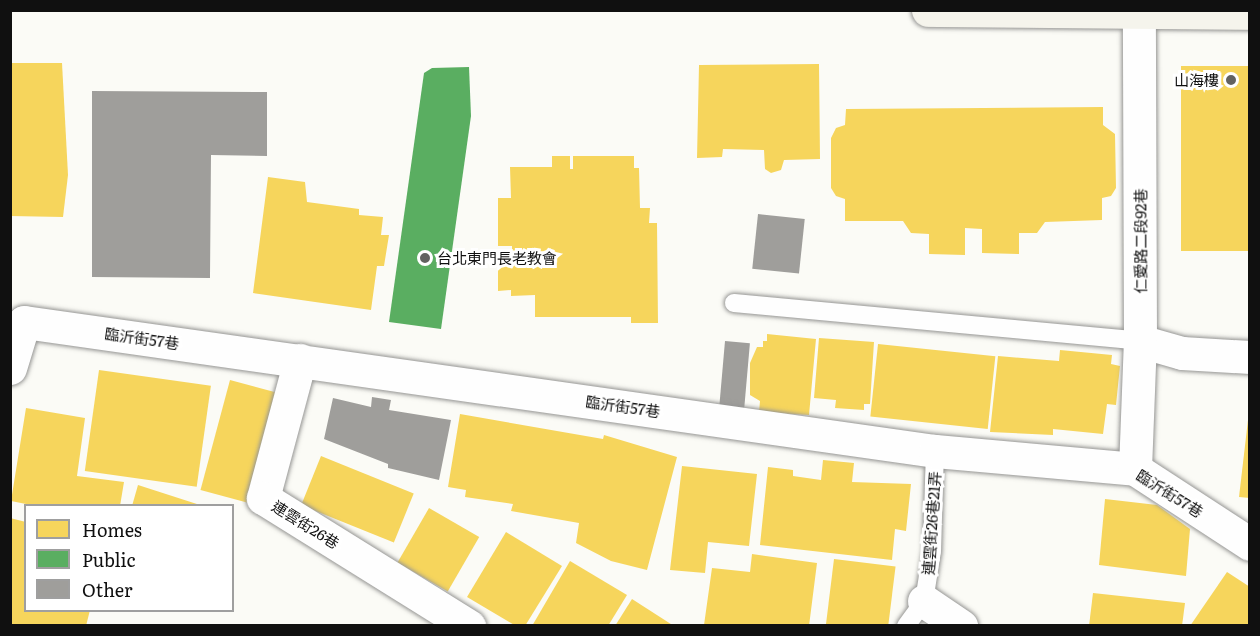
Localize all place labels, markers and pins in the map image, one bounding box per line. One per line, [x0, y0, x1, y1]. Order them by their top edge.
place label: 山海樓 [1174, 71, 1219, 89]
marker: 山海樓 [1224, 73, 1238, 87]
place label: 台北東門長老教會 [437, 249, 557, 267]
marker: 台北東門長老教會 [418, 251, 432, 265]

